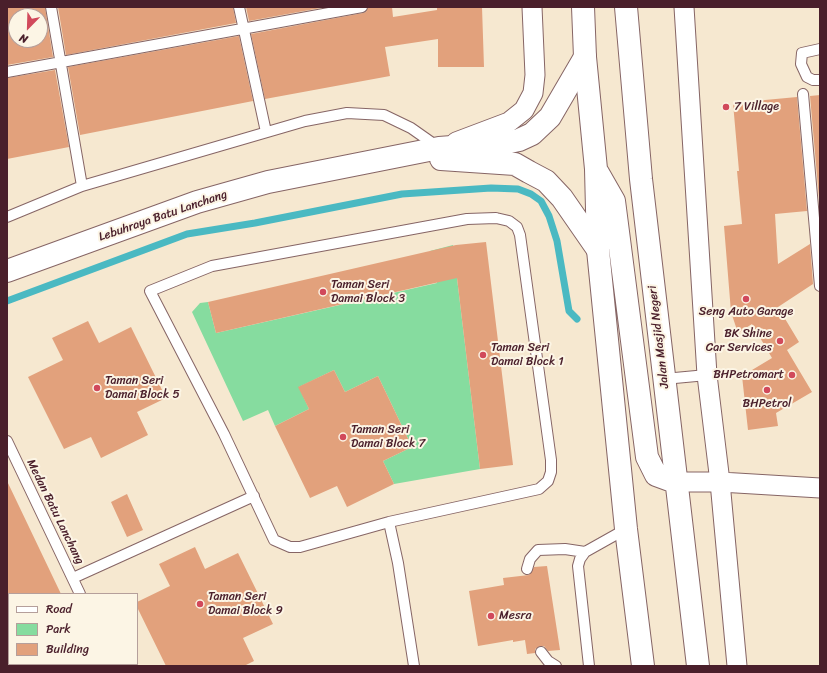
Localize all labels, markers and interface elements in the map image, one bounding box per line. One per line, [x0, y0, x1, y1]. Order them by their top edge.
north arrow [8, 8, 48, 48]
text: N [16, 28, 31, 49]
place label: 7 Village [734, 100, 779, 114]
marker: 7 Village [721, 102, 731, 112]
street label: Lebuhraya Batu Lanchang [97, 187, 229, 245]
place label: Taman Seri Damai Block 3 [331, 278, 405, 306]
street label: Jalan Masjid Negeri [646, 285, 672, 389]
marker: Taman Seri Damai Block 3 [318, 287, 328, 297]
marker: Seng Auto Garage [741, 294, 751, 304]
place label: Seng Auto Garage [699, 305, 793, 319]
place label: BK Shine Car Services [706, 327, 772, 355]
marker: BK Shine Car Services [775, 336, 785, 346]
place label: Taman Seri Damai Block 1 [491, 341, 564, 369]
marker: Taman Seri Damai Block 1 [478, 350, 488, 360]
place label: BHPetromart [713, 368, 784, 382]
marker: BHPetromart [787, 370, 797, 380]
place label: Taman Seri Damai Block 5 [105, 374, 180, 402]
marker: Taman Seri Damai Block 5 [92, 383, 102, 393]
marker: BHPetrol [762, 385, 772, 395]
place label: BHPetrol [743, 397, 791, 411]
place label: Taman Seri Damai Block 7 [351, 423, 425, 451]
marker: Taman Seri Damai Block 7 [338, 432, 348, 442]
street label: Medan Batu Lanchang [23, 457, 87, 567]
place label: Taman Seri Damai Block 9 [208, 590, 283, 618]
legend [8, 593, 138, 665]
text: Road [46, 598, 72, 620]
marker: Taman Seri Damai Block 9 [195, 599, 205, 609]
place label: Mesra [499, 609, 531, 623]
marker: Mesra [486, 611, 496, 621]
text: Park [46, 618, 71, 640]
text: Building [46, 638, 89, 660]

